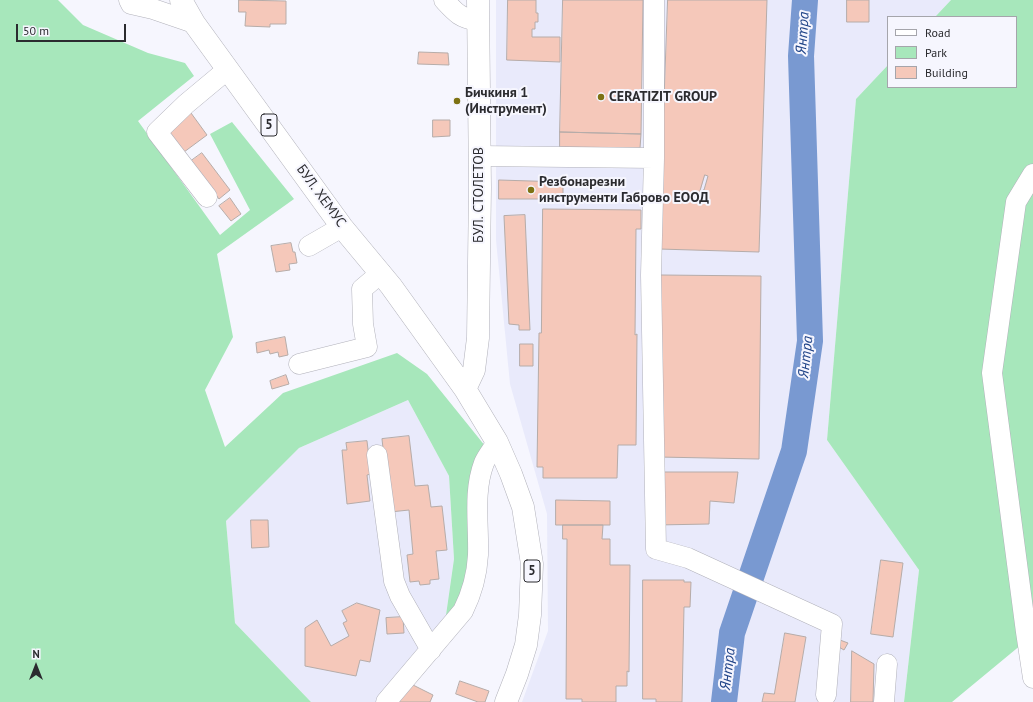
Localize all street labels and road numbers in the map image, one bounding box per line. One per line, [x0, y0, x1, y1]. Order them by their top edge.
road number: 5 [261, 114, 277, 136]
street label: БУЛ. СТОЛЕТОВ [471, 147, 487, 243]
street label: БУЛ. ХЕМУС [293, 161, 349, 231]
road number: 5 [524, 560, 540, 582]

